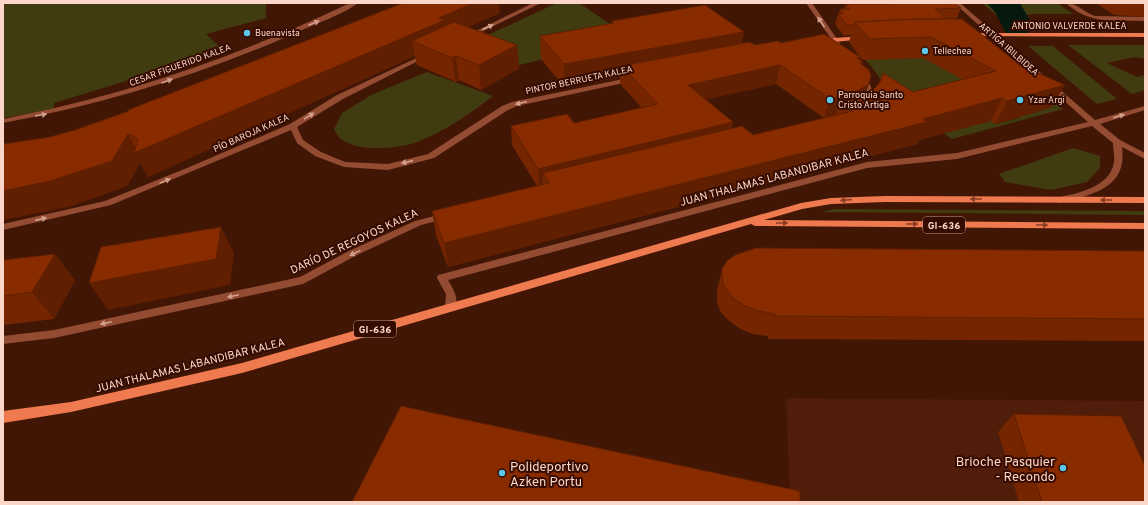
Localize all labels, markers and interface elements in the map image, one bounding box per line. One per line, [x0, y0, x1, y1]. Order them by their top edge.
one-way arrow [817, 16, 825, 27]
one-way arrow [308, 20, 319, 26]
street label: ARTIGA IBILBIDEA [977, 21, 1041, 78]
street label: ANTONIO VALVERDE KALEA [1011, 21, 1127, 32]
one-way arrow [482, 24, 493, 30]
marker: Buenavista [242, 28, 252, 38]
place label: Buenavista [255, 28, 300, 39]
street label: CESAR FIGUERIDO KALEA [128, 42, 232, 89]
marker: Tellechea [920, 46, 930, 56]
place label: Tellechea [933, 46, 971, 57]
street label: PINTOR BERRUETA KALEA [525, 64, 634, 97]
one-way arrow [161, 77, 173, 83]
place label: Parroquia Santo Cristo Artiga [838, 90, 903, 111]
marker: Parroquia Santo Cristo Artiga [825, 95, 835, 105]
marker: Yzar Argi [1015, 95, 1025, 105]
place label: Yzar Argi [1028, 95, 1065, 106]
one-way arrow [515, 100, 527, 106]
one-way arrow [35, 111, 48, 117]
street label: PÍO BAROJA KALEA [211, 111, 291, 155]
one-way arrow [303, 113, 315, 120]
one-way arrow [1114, 113, 1126, 119]
street label: JUAN THALAMAS LABANDIBAR KALEA [678, 146, 870, 210]
one-way arrow [401, 160, 413, 166]
one-way arrow [159, 177, 171, 183]
one-way arrow [969, 196, 982, 202]
one-way arrow [840, 197, 852, 204]
one-way arrow [1099, 197, 1112, 203]
street label: DARÍO DE REGOYOS KALEA [288, 205, 421, 278]
one-way arrow [35, 216, 47, 222]
road number: GI-636 [923, 217, 965, 233]
one-way arrow [776, 220, 789, 226]
one-way arrow [906, 221, 919, 227]
one-way arrow [1036, 222, 1049, 228]
one-way arrow [349, 250, 360, 256]
one-way arrow [227, 294, 239, 300]
one-way arrow [100, 321, 112, 327]
road number: GI-636 [354, 321, 396, 337]
street label: JUAN THALAMAS LABANDIBAR KALEA [94, 336, 286, 396]
place label: Brioche Pasquier - Recondo [956, 455, 1055, 486]
place label: Polideportivo Azken Portu [510, 460, 588, 491]
marker: Brioche Pasquier - Recondo [1058, 463, 1068, 473]
marker: Polideportivo Azken Portu [497, 468, 507, 478]

